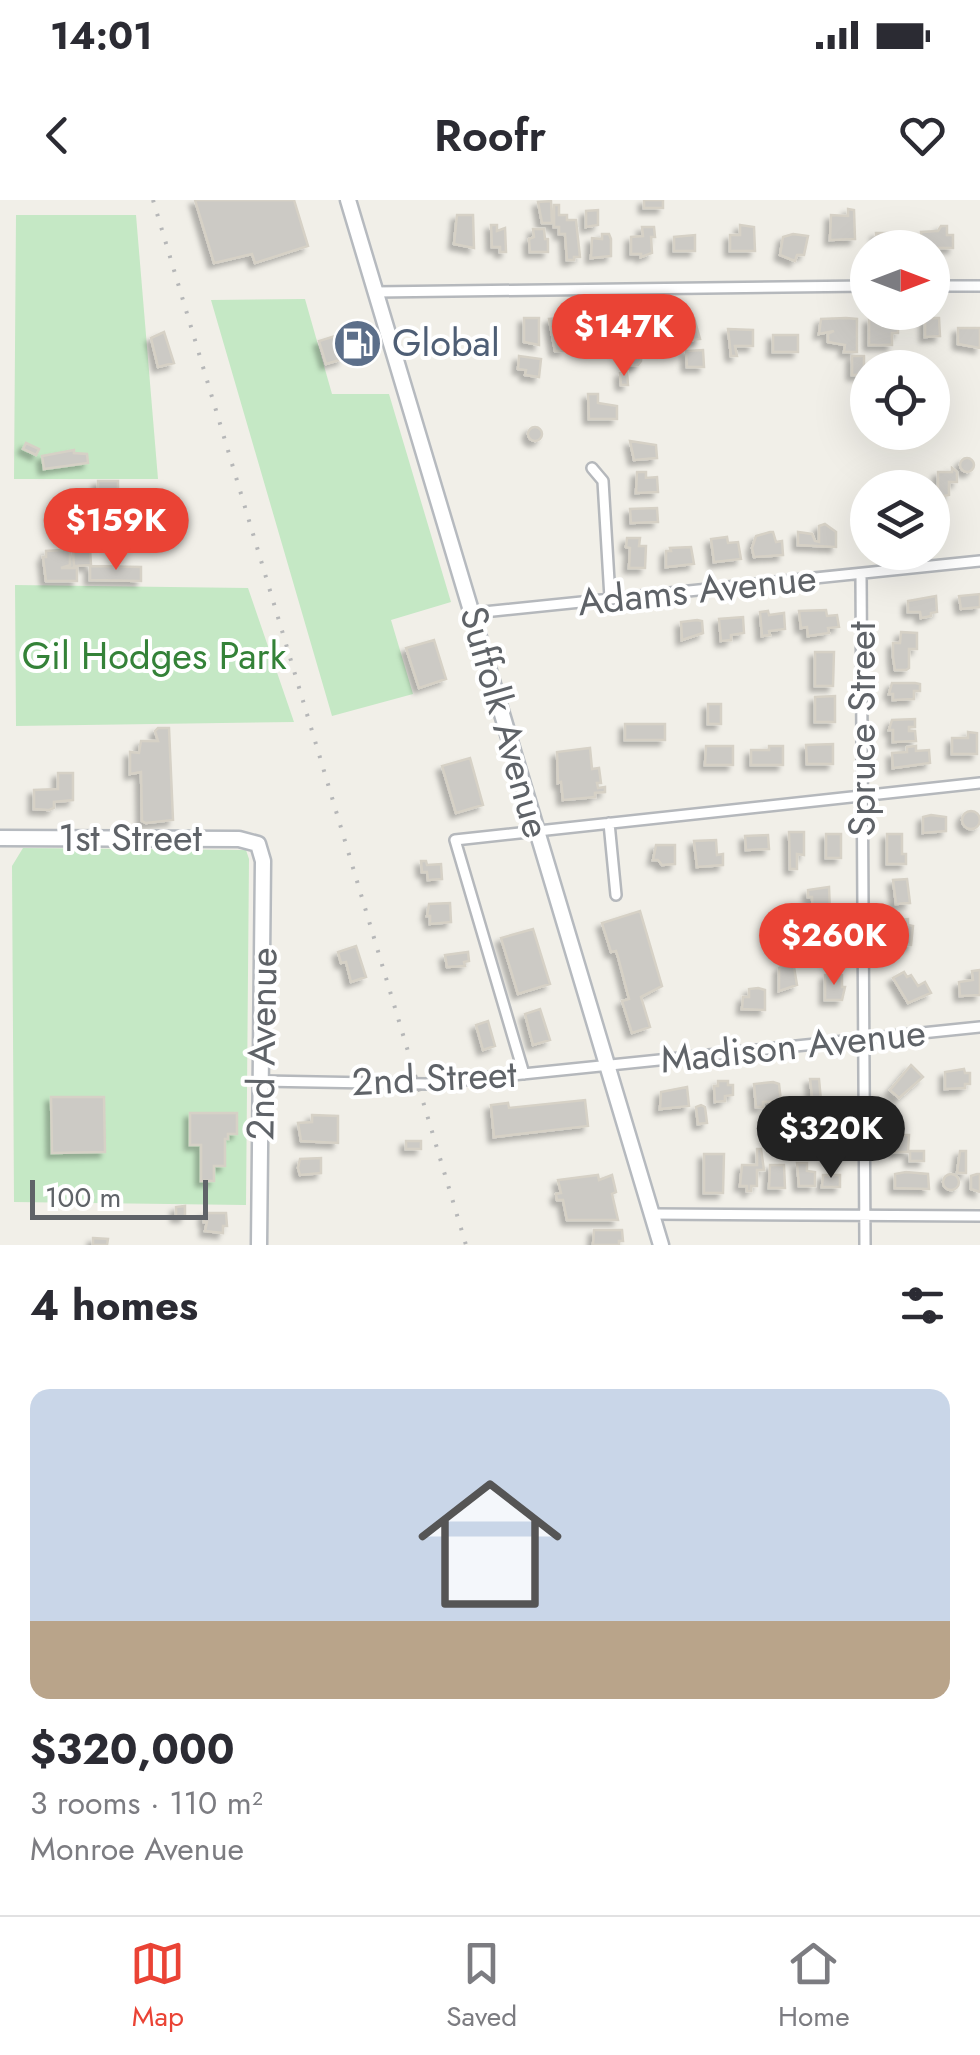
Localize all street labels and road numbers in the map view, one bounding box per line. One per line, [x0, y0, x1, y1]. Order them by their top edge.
street label: Adams Avenue [575, 550, 819, 629]
street label: Suffolk Avenue [446, 600, 565, 844]
street label: Spruce Street [834, 621, 889, 837]
street label: 1st Street [58, 810, 202, 865]
street label: 2nd Avenue [232, 947, 291, 1141]
street label: Madison Avenue [658, 1004, 928, 1087]
street label: 2nd Street [350, 1046, 518, 1109]

